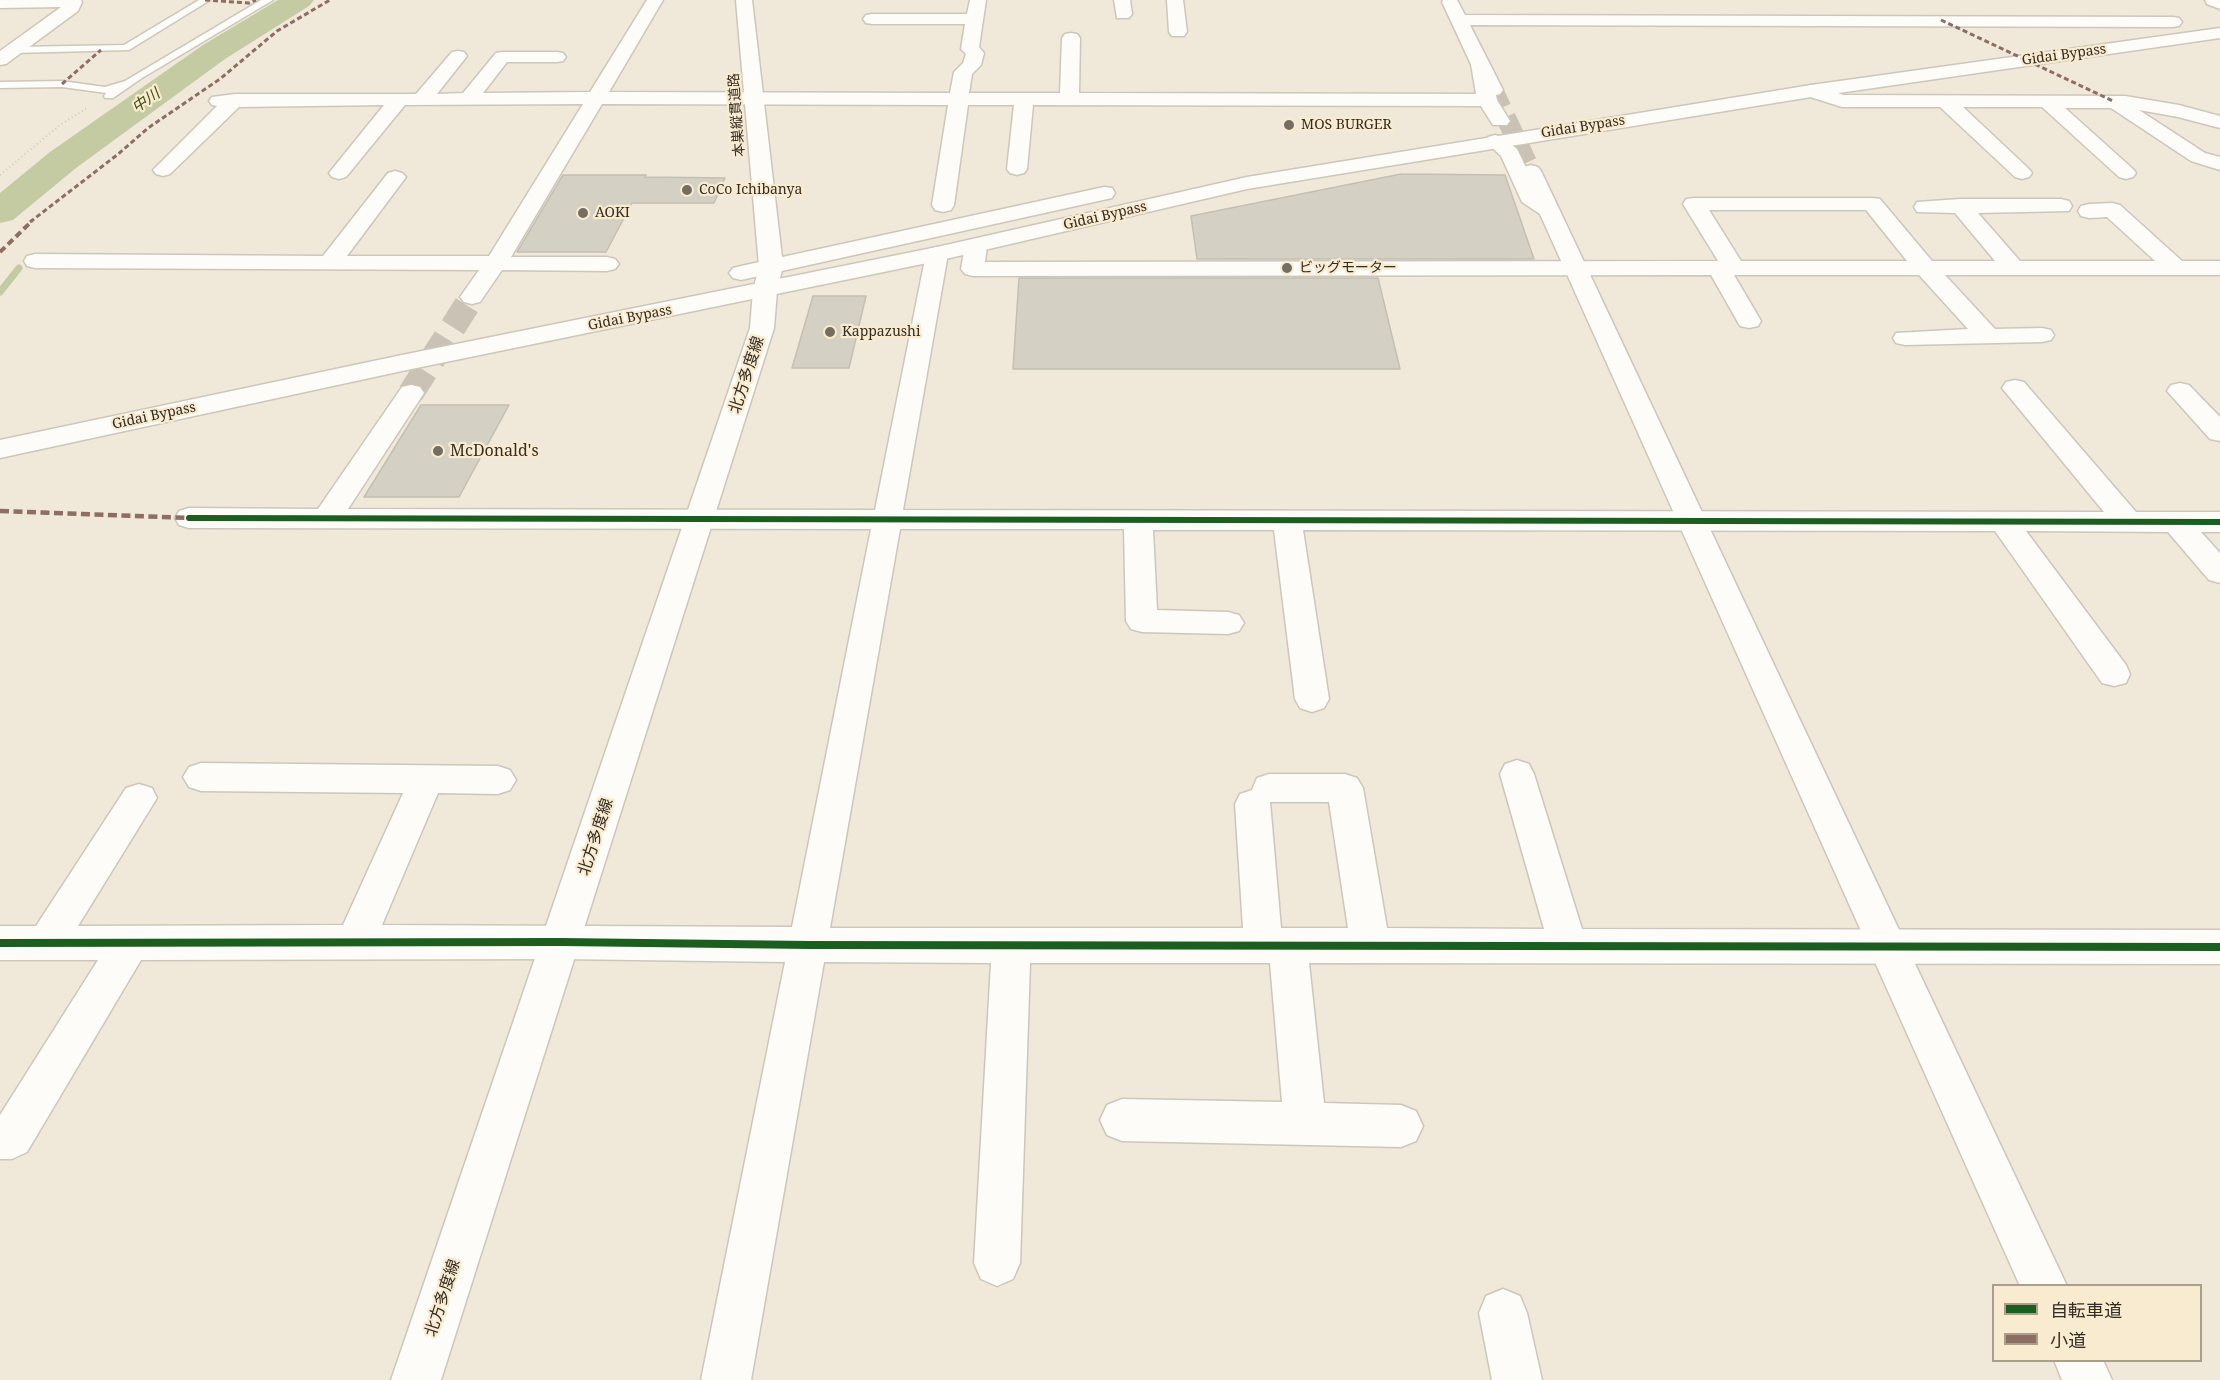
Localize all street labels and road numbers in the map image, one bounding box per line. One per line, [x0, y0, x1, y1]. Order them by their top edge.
street label: Gidai Bypass [2021, 41, 2107, 69]
street label: 本巣縦貫道路 [726, 73, 748, 157]
street label: Gidai Bypass [1540, 112, 1626, 142]
street label: Gidai Bypass [1062, 198, 1148, 234]
street label: Gidai Bypass [587, 302, 673, 334]
street label: 北方多度線 [726, 334, 768, 416]
street label: Gidai Bypass [111, 399, 197, 433]
street label: 北方多度線 [575, 796, 617, 878]
street label: 北方多度線 [422, 1257, 464, 1339]

